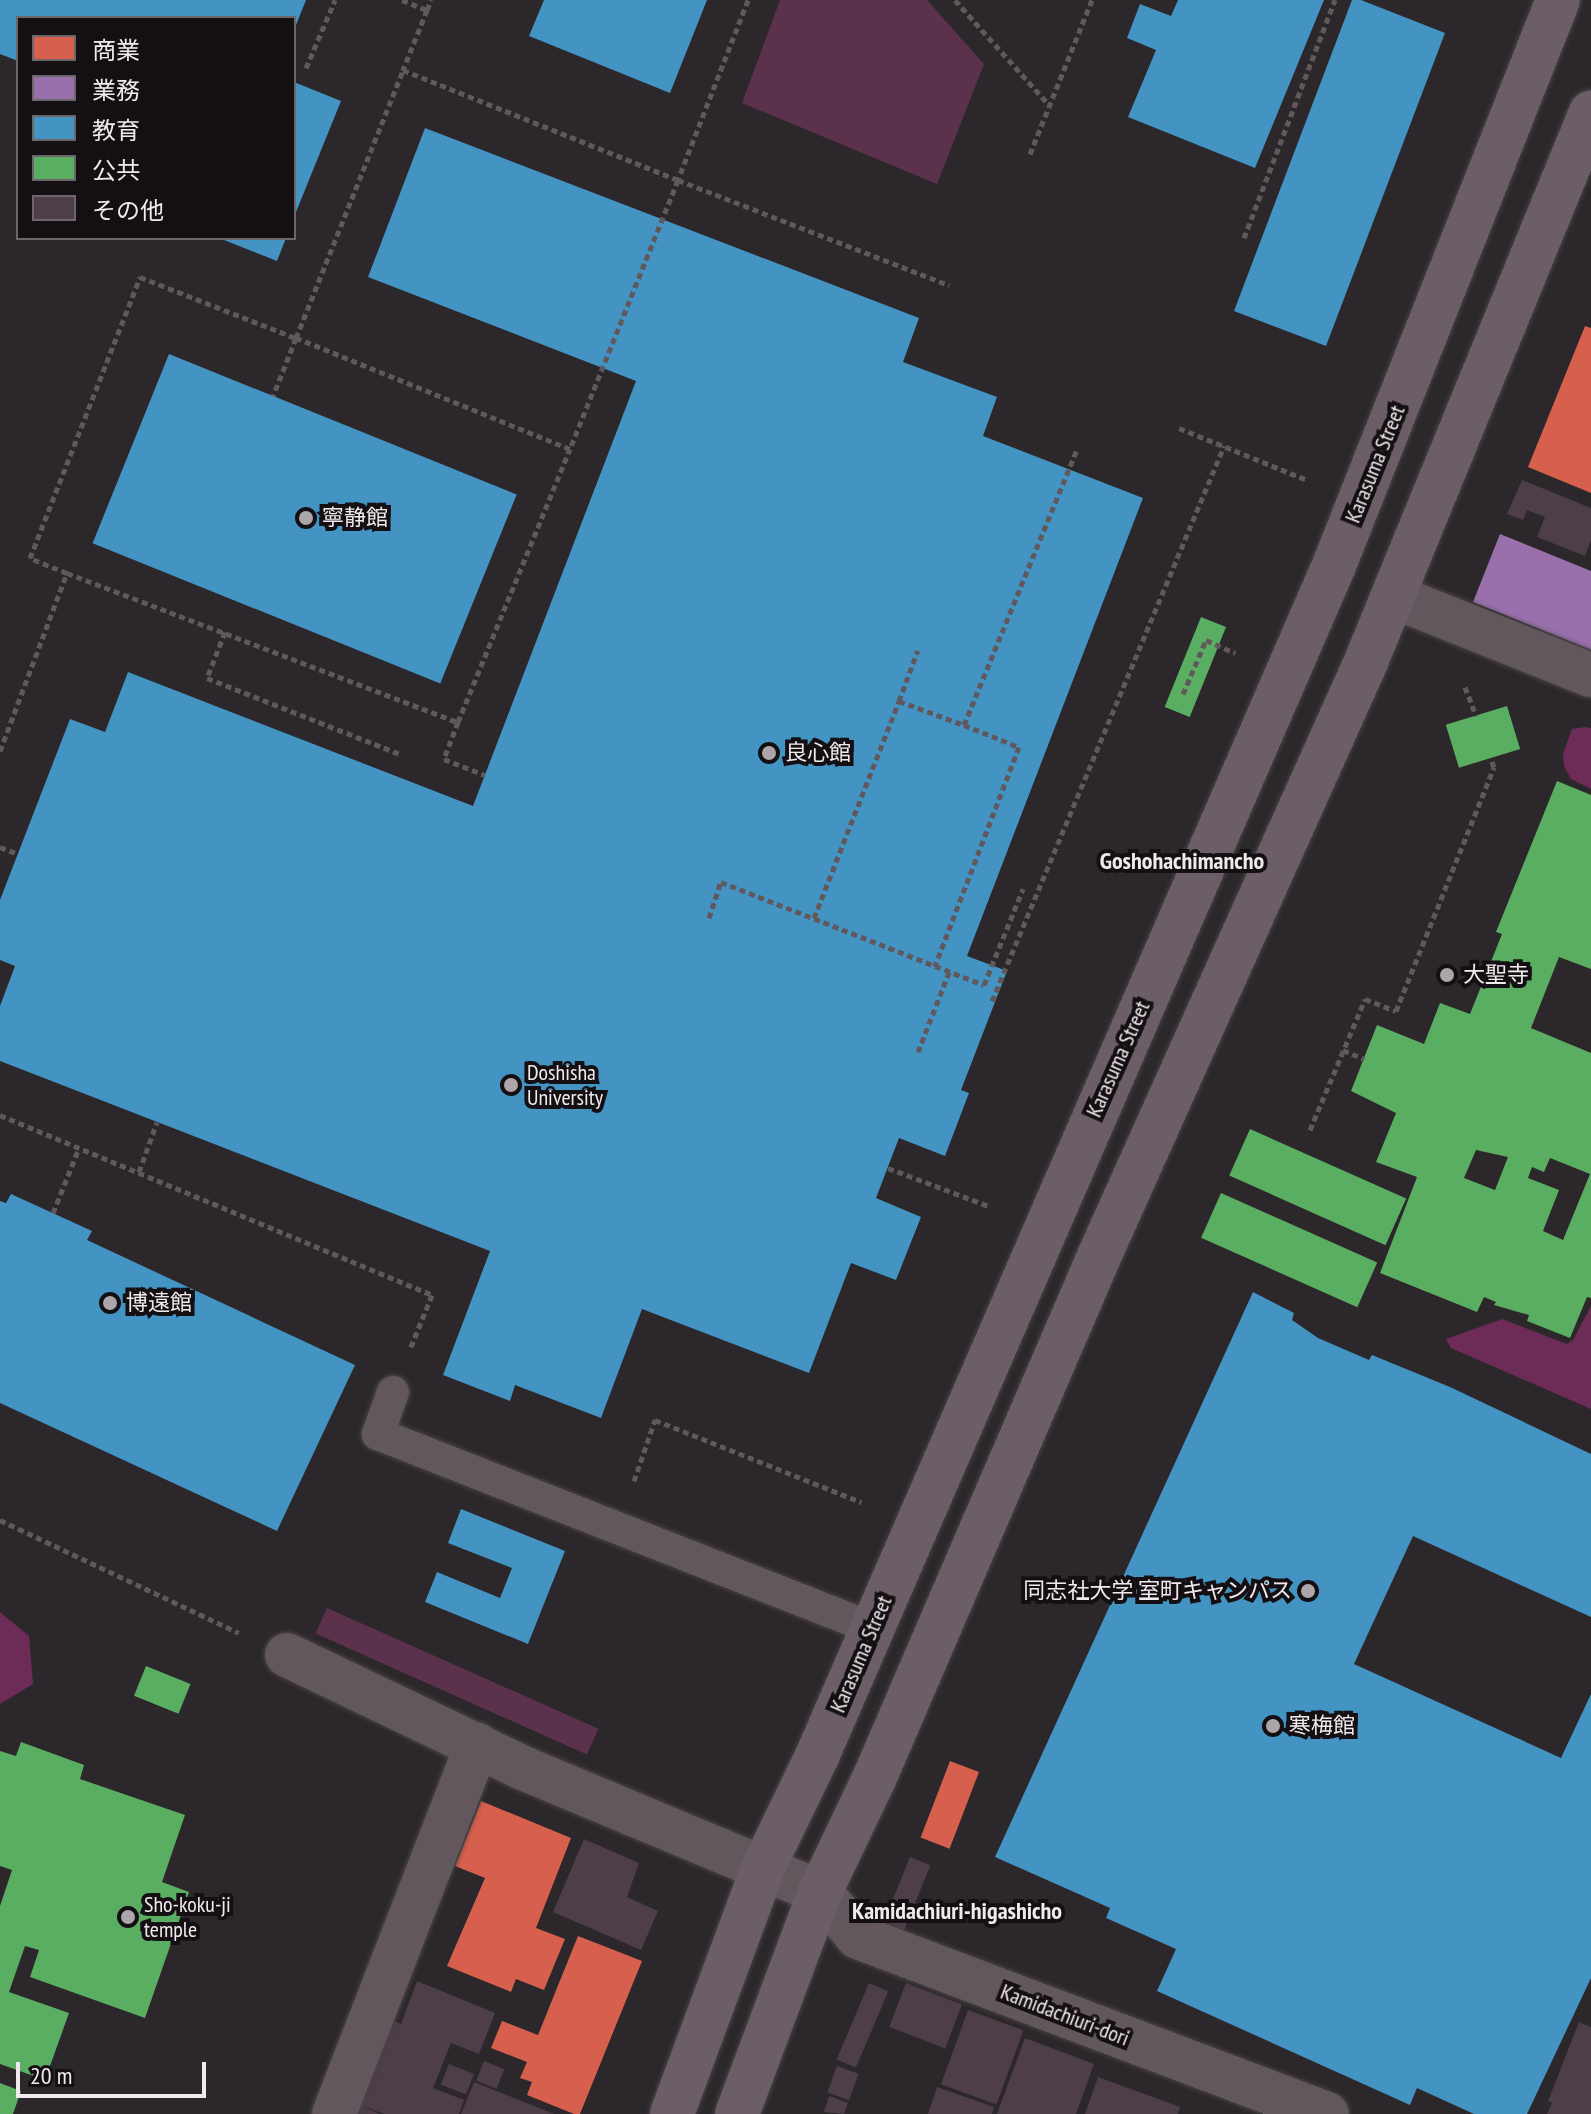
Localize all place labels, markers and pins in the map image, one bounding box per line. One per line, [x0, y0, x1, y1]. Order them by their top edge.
place label: 寧静館 [322, 505, 388, 531]
marker: 寧静館 [297, 509, 315, 527]
place label: 良心館 [785, 740, 851, 766]
marker: 良心館 [760, 744, 778, 762]
place label: 大聖寺 [1463, 962, 1529, 988]
marker: 大聖寺 [1438, 966, 1456, 984]
place label: Doshisha University [527, 1059, 603, 1110]
marker: Doshisha University [502, 1076, 520, 1094]
place label: 博遠館 [126, 1290, 192, 1316]
marker: 博遠館 [101, 1294, 119, 1312]
place label: 同志社大学 室町キャンパス [1023, 1578, 1292, 1604]
marker: 同志社大学 室町キャンパス [1299, 1582, 1317, 1600]
place label: 寒梅館 [1289, 1713, 1355, 1739]
marker: 寒梅館 [1264, 1717, 1282, 1735]
place label: Sho-koku-ji temple [144, 1891, 231, 1942]
marker: Sho-koku-ji temple [119, 1908, 137, 1926]

